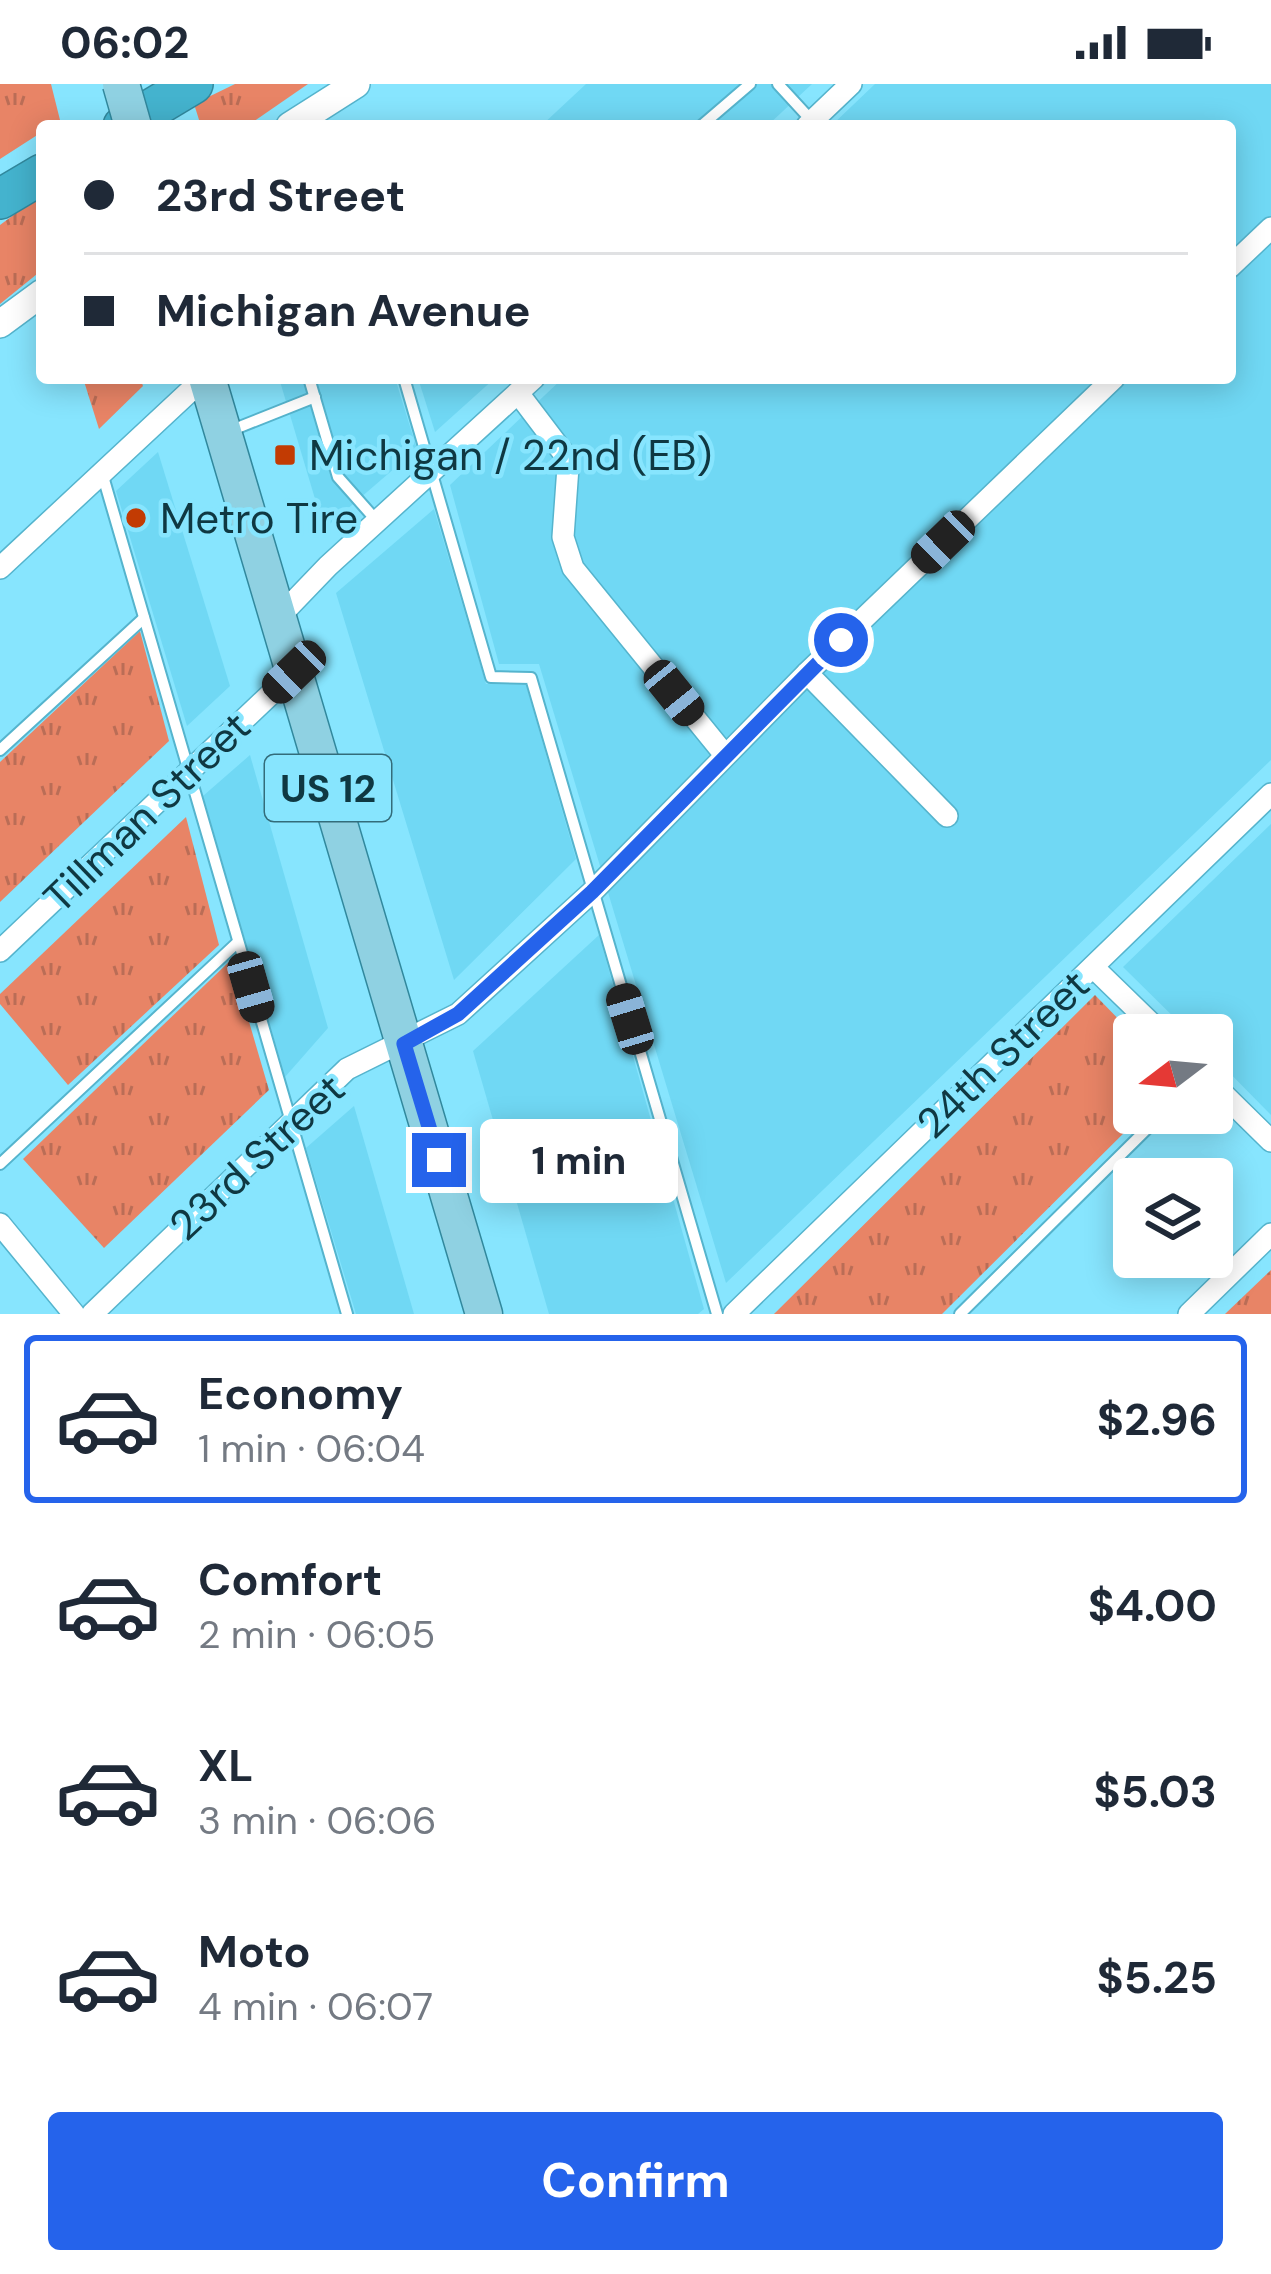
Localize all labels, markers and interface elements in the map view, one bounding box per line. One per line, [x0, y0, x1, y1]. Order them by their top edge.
text: 06:02 [60, 13, 189, 72]
text: 23rd Street [156, 166, 405, 225]
text: Michigan Avenue [156, 281, 531, 340]
place label: Michigan / 22nd (EB) [309, 428, 712, 483]
marker: Michigan / 22nd (EB) [272, 442, 298, 468]
place label: Metro Tire [160, 491, 358, 546]
car [905, 504, 981, 580]
marker: Metro Tire [123, 505, 149, 531]
route start [814, 613, 868, 667]
car [256, 634, 332, 710]
car [637, 654, 711, 732]
street label: Tillman Street [32, 699, 262, 925]
road number: US 12 [265, 755, 391, 821]
car [224, 947, 278, 1027]
street label: 24th Street [905, 958, 1101, 1150]
car [602, 979, 658, 1059]
north arrow [1113, 1014, 1233, 1134]
map controls [1113, 1014, 1233, 1278]
street label: 23rd Street [158, 1062, 356, 1252]
callout: 1 min [481, 1118, 679, 1202]
route end [412, 1133, 466, 1187]
text: 1 min [532, 1135, 626, 1186]
button: layers [1113, 1158, 1233, 1278]
text: Economy [198, 1364, 403, 1423]
icon: car [54, 1365, 162, 1473]
text: $2.96 [1097, 1390, 1217, 1449]
text: 1 min · 06:04 [198, 1423, 425, 1474]
text: Comfort [198, 1550, 382, 1609]
icon: car [54, 1551, 162, 1659]
text: $4.00 [1088, 1576, 1217, 1635]
text: 2 min · 06:05 [198, 1609, 435, 1660]
text: XL [198, 1736, 253, 1795]
icon: car [54, 1737, 162, 1845]
text: $5.03 [1093, 1762, 1217, 1821]
text: 3 min · 06:06 [198, 1795, 437, 1846]
text: Moto [198, 1922, 311, 1981]
icon: car [54, 1923, 162, 2031]
text: $5.25 [1097, 1948, 1217, 2007]
text: 4 min · 06:07 [198, 1981, 433, 2032]
button: Confirm [48, 2112, 1223, 2250]

